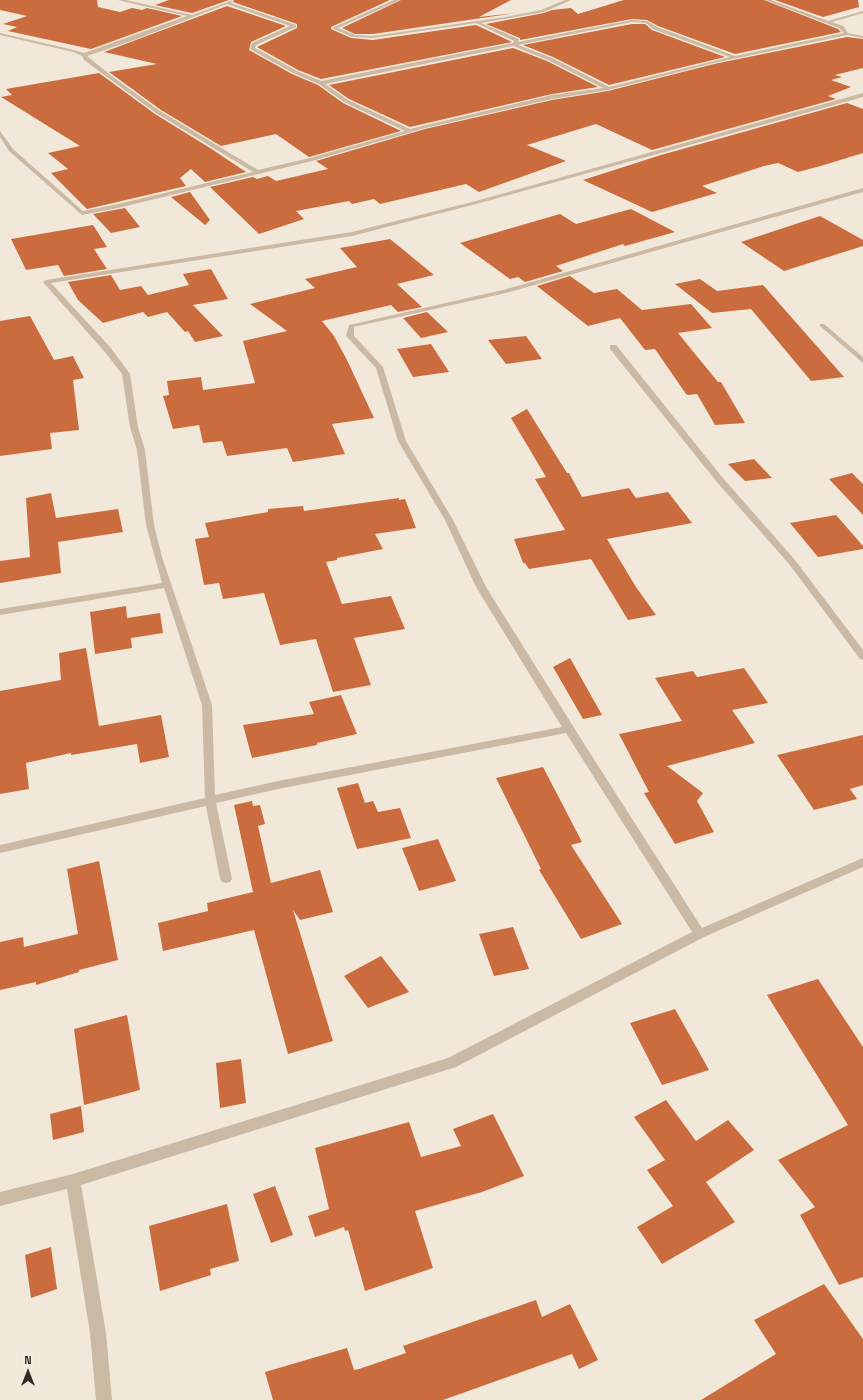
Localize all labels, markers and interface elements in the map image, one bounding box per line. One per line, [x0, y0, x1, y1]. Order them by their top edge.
north arrow [8, 1352, 48, 1392]
text: N [24, 1353, 32, 1367]

